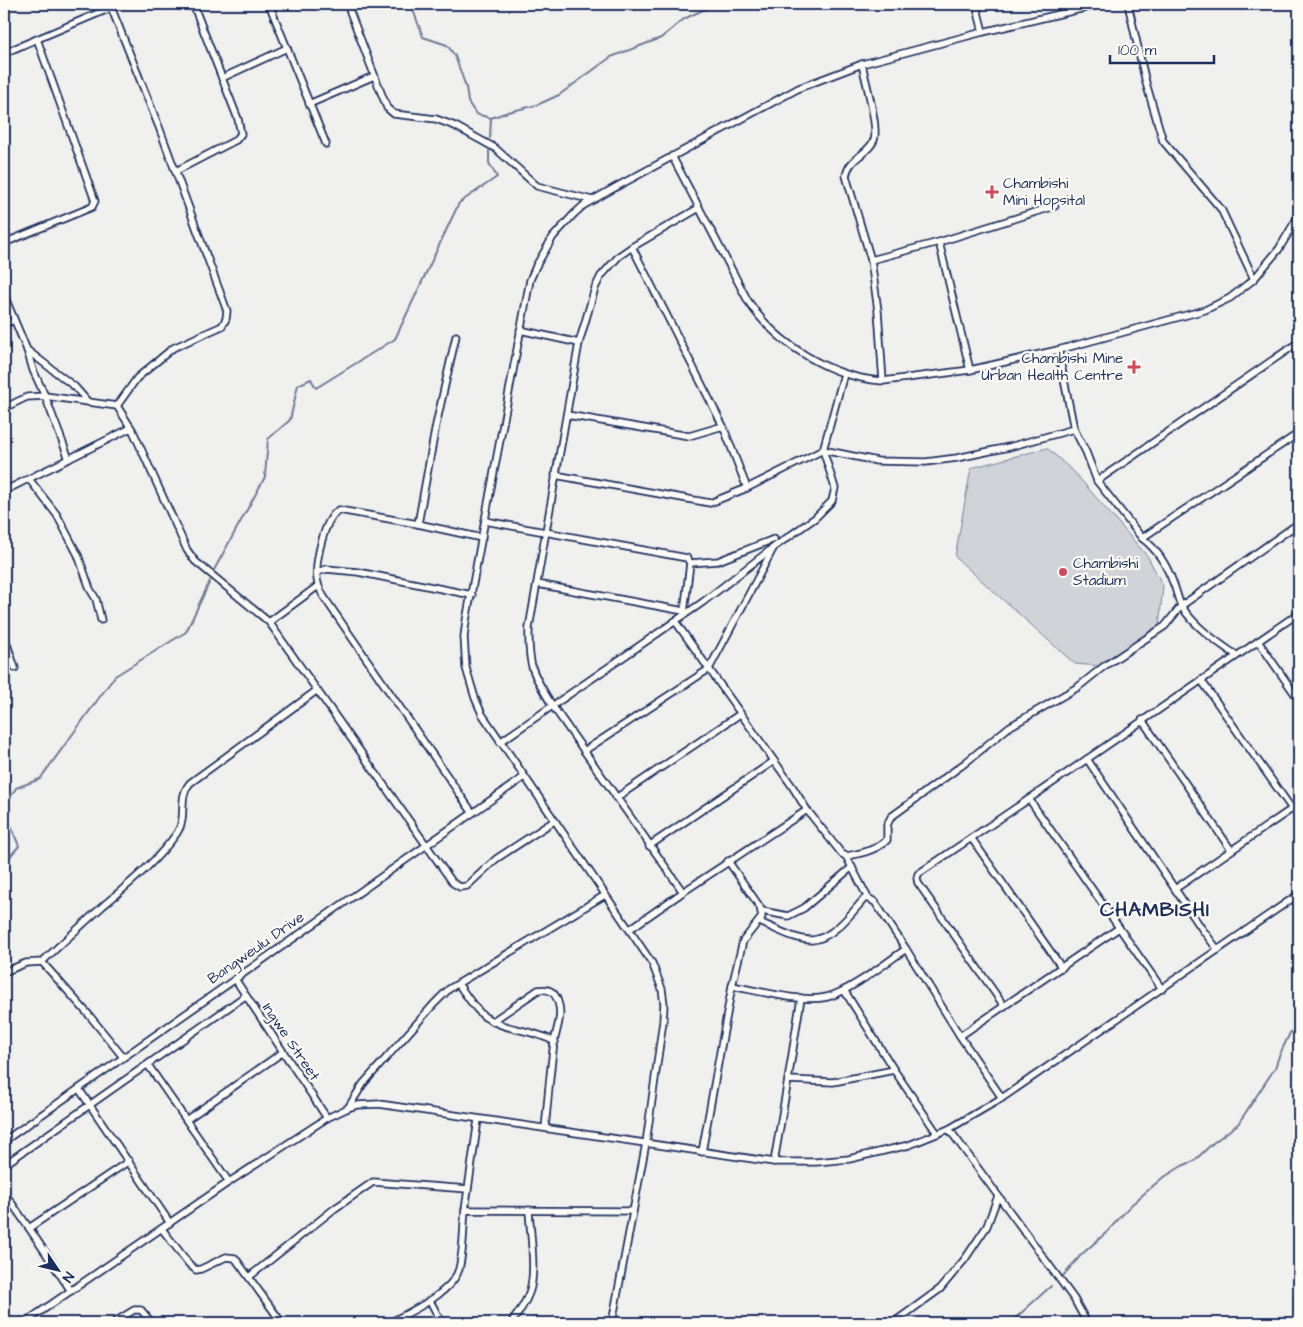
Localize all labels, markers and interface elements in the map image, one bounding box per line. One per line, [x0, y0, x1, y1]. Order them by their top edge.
scale bar [1110, 32, 1214, 64]
text: 100 m [1118, 40, 1157, 61]
place label: Chambishi Mini Hopsital [1003, 173, 1085, 211]
marker: Chambishi Mini Hopsital [985, 185, 999, 199]
place label: Chambishi Mine Urban Health Centre [981, 348, 1123, 386]
marker: Chambishi Mine Urban Health Centre [1127, 360, 1141, 374]
place label: Chambishi Stadium [1073, 553, 1139, 591]
marker: Chambishi Stadium [1057, 566, 1069, 578]
district label: CHAMBISHI [1100, 896, 1210, 924]
street label: Bangweulu Drive [203, 907, 309, 990]
street label: Ingwe Street [256, 999, 325, 1086]
north arrow [32, 1244, 82, 1294]
text: N [57, 1268, 79, 1286]

